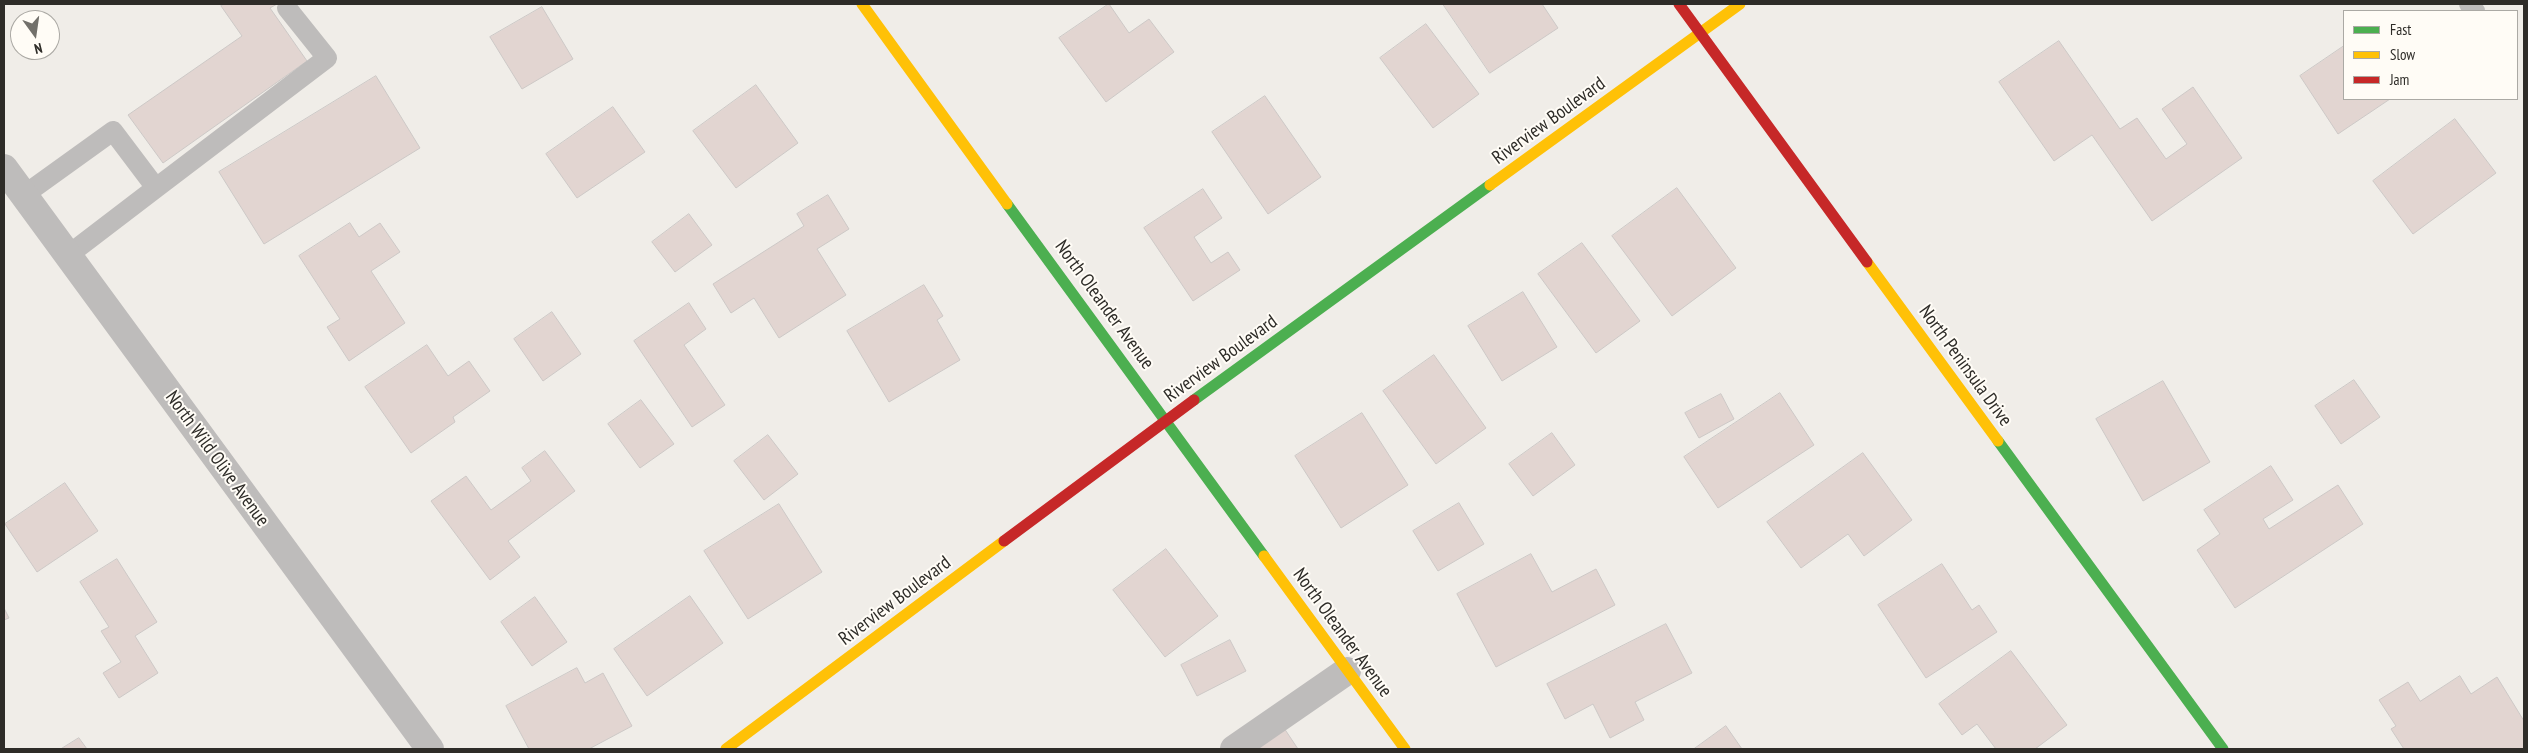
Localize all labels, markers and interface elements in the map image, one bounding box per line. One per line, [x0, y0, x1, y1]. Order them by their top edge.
north arrow [10, 10, 60, 60]
legend [2343, 10, 2518, 100]
text: Fast [2390, 20, 2411, 39]
text: N [33, 39, 44, 58]
text: Slow [2390, 45, 2415, 64]
text: Jam [2390, 70, 2409, 89]
street label: Riverview Boulevard [1488, 72, 1610, 170]
street label: North Oleander Avenue [1050, 236, 1158, 374]
street label: North Peninsula Drive [1914, 301, 2016, 431]
street label: Riverview Boulevard [1160, 310, 1282, 408]
street label: North Wild Olive Avenue [160, 387, 274, 531]
street label: Riverview Boulevard [835, 552, 955, 650]
street label: North Oleander Avenue [1288, 564, 1396, 702]

